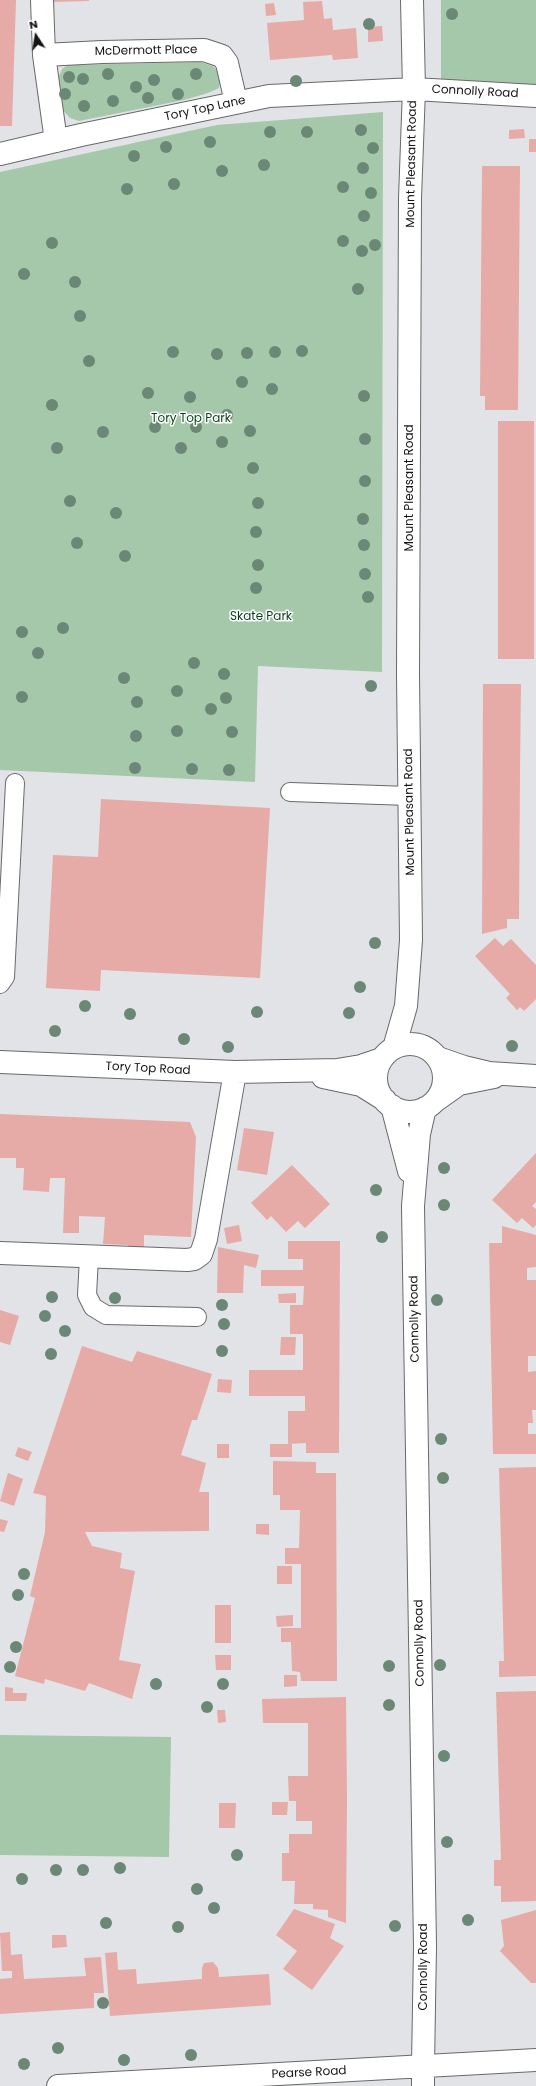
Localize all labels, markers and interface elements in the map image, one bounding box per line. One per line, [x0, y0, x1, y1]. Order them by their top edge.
north arrow [16, 16, 56, 56]
text: N [28, 16, 39, 33]
street label: McDermott Place [95, 43, 197, 59]
street label: Connolly Road [431, 83, 519, 101]
street label: Tory Top Lane [163, 93, 247, 125]
street label: Mount Pleasant Road [404, 100, 420, 228]
park label: Tory Top Park [151, 412, 231, 426]
street label: Mount Pleasant Road [403, 424, 417, 552]
park label: Skate Park [230, 610, 292, 624]
street label: Mount Pleasant Road [402, 748, 418, 876]
street label: Tory Top Road [105, 1060, 191, 1078]
street label: Connolly Road [407, 1275, 423, 1363]
street label: Connolly Road [412, 1599, 428, 1687]
street label: Connolly Road [417, 1923, 431, 2011]
street label: Pearse Road [271, 2064, 347, 2082]

